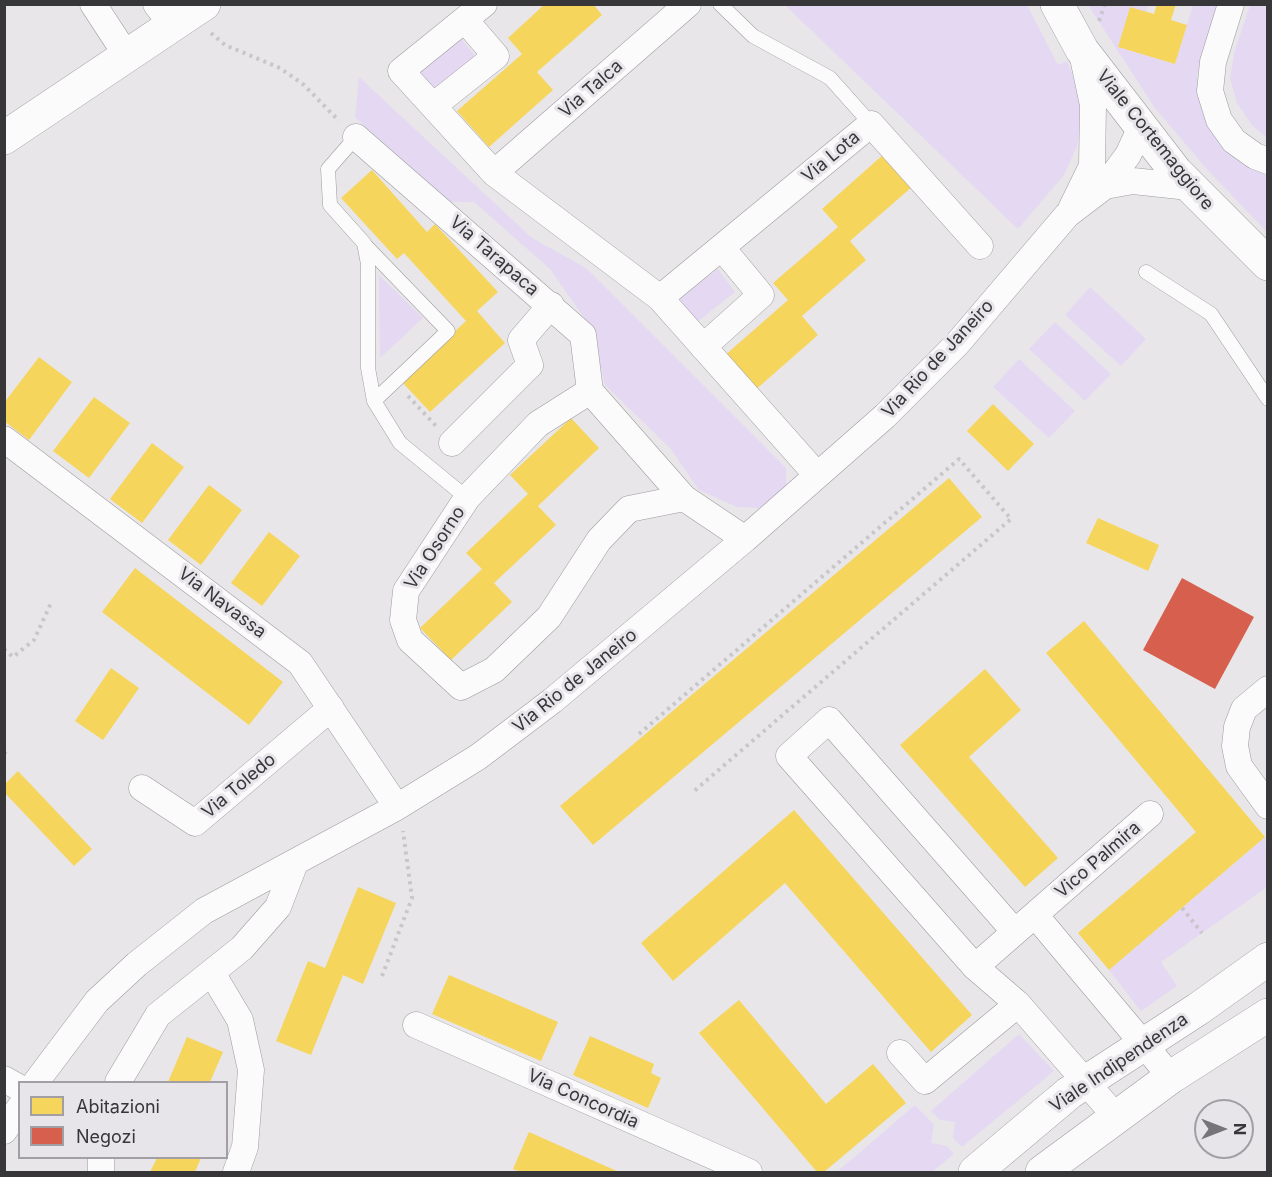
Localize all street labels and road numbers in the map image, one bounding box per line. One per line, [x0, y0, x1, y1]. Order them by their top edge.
street label: Via Talca [555, 55, 627, 123]
street label: Viale Cortemaggiore [1092, 66, 1218, 214]
street label: Via Lota [798, 127, 864, 187]
street label: Via Tarapaca [445, 211, 543, 301]
street label: Via Rio de Janeiro [878, 296, 998, 422]
street label: Via Osorno [400, 502, 470, 594]
street label: Via Navassa [174, 563, 270, 643]
street label: Via Rio de Janeiro [509, 624, 641, 738]
street label: Via Toledo [198, 749, 280, 823]
street label: Vico Palmira [1051, 817, 1145, 903]
street label: Viale Indipendenza [1046, 1009, 1192, 1117]
street label: Via Concordia [524, 1065, 642, 1133]

